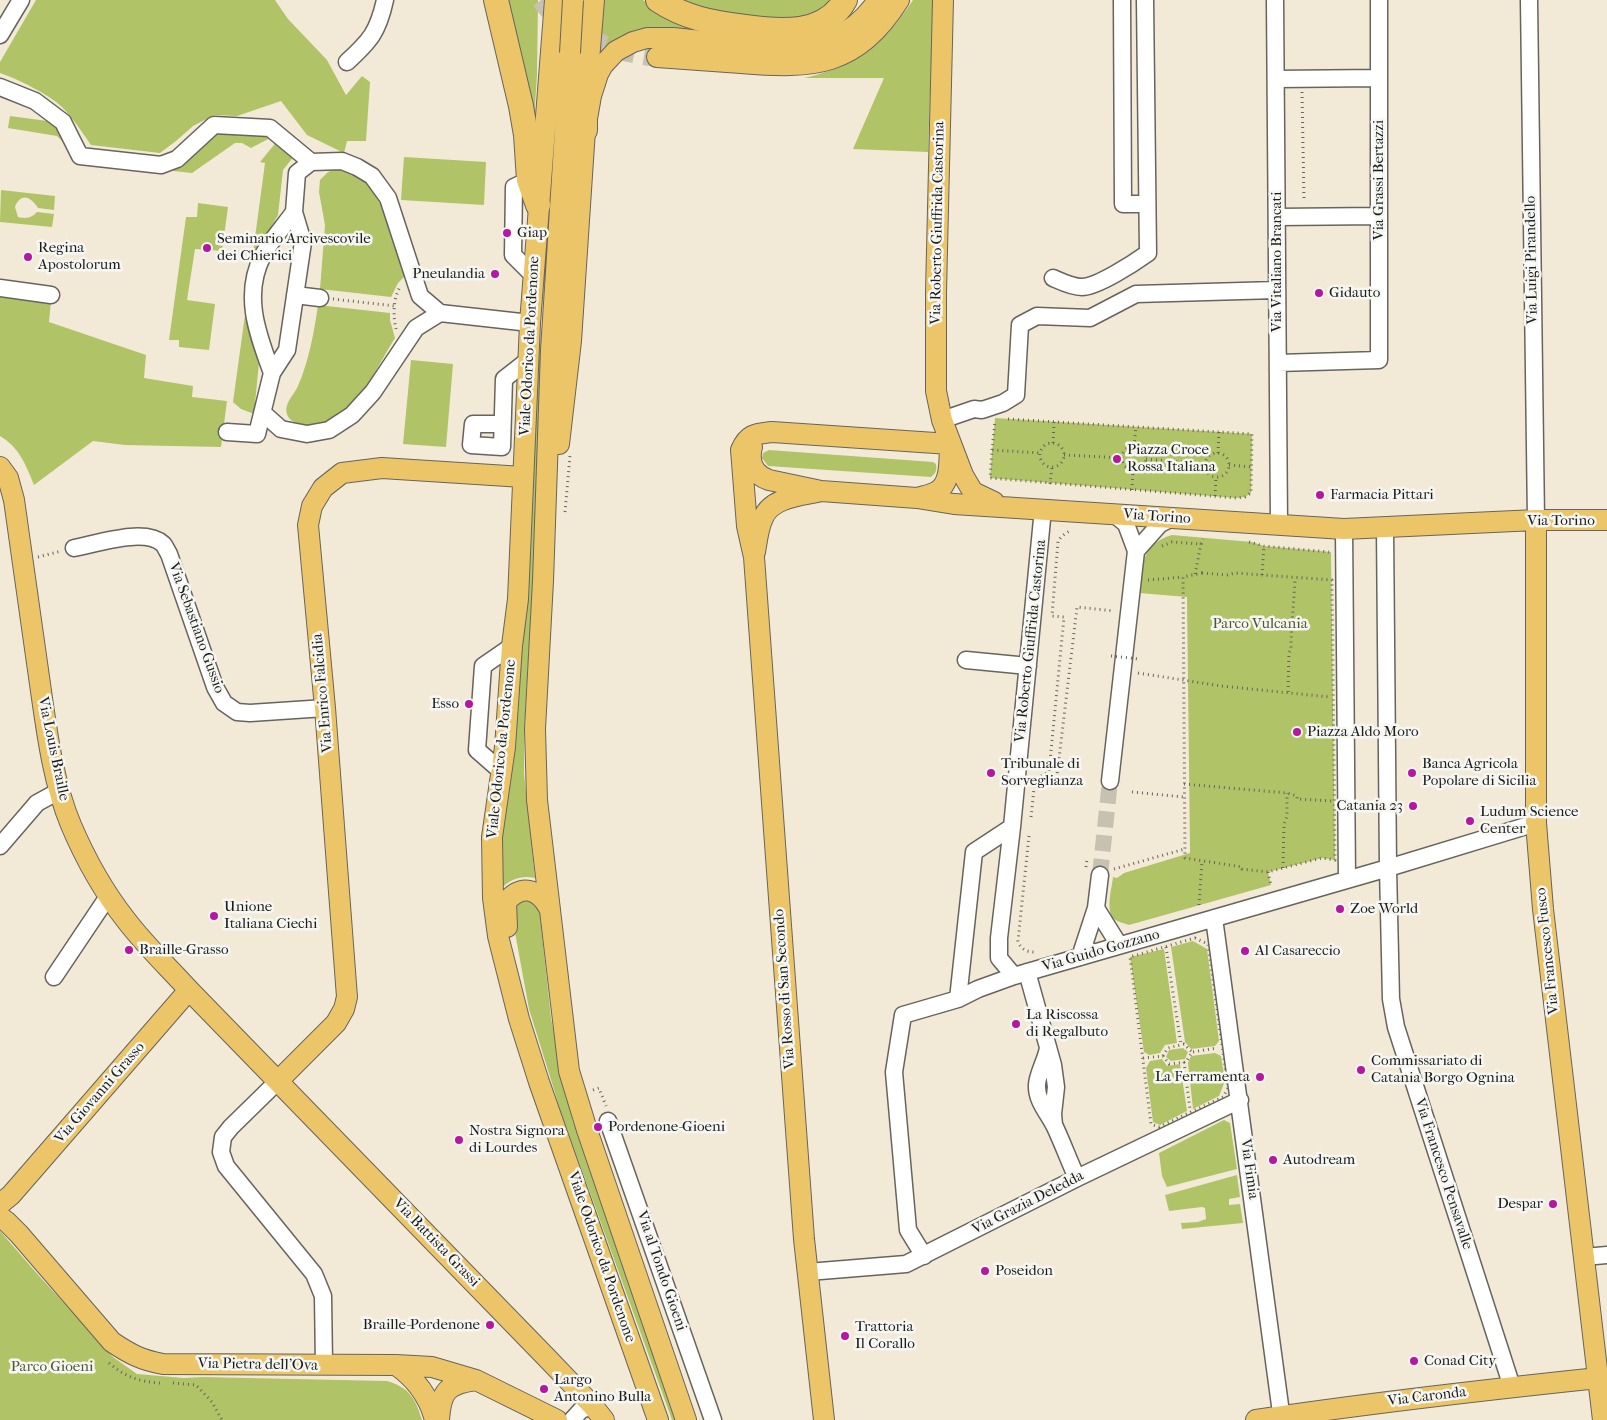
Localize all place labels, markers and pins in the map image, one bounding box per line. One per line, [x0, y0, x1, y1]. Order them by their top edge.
place label: Giap [517, 224, 547, 242]
marker: Giap [501, 227, 513, 239]
place label: Seminario Arcivescovile dei Chierici [217, 230, 371, 265]
place label: Regina Apostolorum [38, 239, 121, 274]
marker: Seminario Arcivescovile dei Chierici [201, 242, 213, 254]
marker: Regina Apostolorum [22, 251, 34, 263]
place label: Pneulandia [412, 265, 485, 283]
marker: Pneulandia [489, 268, 501, 280]
place label: Gidauto [1329, 284, 1380, 302]
marker: Gidauto [1313, 287, 1325, 299]
place label: Piazza Croce Rossa Italiana [1127, 441, 1216, 476]
marker: Piazza Croce Rossa Italiana [1111, 453, 1123, 465]
place label: Farmacia Pittari [1330, 486, 1434, 504]
marker: Farmacia Pittari [1314, 489, 1326, 501]
place label: Esso [431, 695, 459, 713]
marker: Esso [463, 698, 475, 710]
place label: Piazza Aldo Moro [1307, 723, 1419, 741]
marker: Piazza Aldo Moro [1291, 726, 1303, 738]
place label: Tribunale di Sorveglianza [1001, 755, 1083, 790]
place label: Banca Agricola Popolare di Sicilia [1422, 755, 1536, 790]
marker: Tribunale di Sorveglianza [985, 767, 997, 779]
marker: Banca Agricola Popolare di Sicilia [1406, 767, 1418, 779]
place label: Catania 23 [1337, 797, 1403, 815]
marker: Catania 23 [1407, 800, 1419, 812]
place label: Ludum Science Center [1480, 803, 1579, 838]
marker: Ludum Science Center [1464, 815, 1476, 827]
place label: Unione Italiana Ciechi [224, 898, 317, 933]
place label: Zoe World [1350, 900, 1418, 918]
marker: Zoe World [1334, 903, 1346, 915]
marker: Unione Italiana Ciechi [208, 910, 220, 922]
place label: Braille-Grasso [139, 941, 229, 959]
place label: Al Casareccio [1255, 942, 1340, 960]
marker: Braille-Grasso [123, 944, 135, 956]
marker: Al Casareccio [1239, 945, 1251, 957]
place label: La Riscossa di Regalbuto [1026, 1006, 1108, 1041]
marker: La Riscossa di Regalbuto [1010, 1018, 1022, 1030]
place label: Commissariato di Catania Borgo Ognina [1371, 1052, 1515, 1087]
marker: Commissariato di Catania Borgo Ognina [1355, 1064, 1367, 1076]
place label: La Ferramenta [1155, 1068, 1250, 1086]
marker: La Ferramenta [1254, 1071, 1266, 1083]
place label: Pordenone-Gioeni [608, 1118, 725, 1136]
marker: Pordenone-Gioeni [592, 1121, 604, 1133]
place label: Nostra Signora di Lourdes [469, 1122, 565, 1157]
marker: Nostra Signora di Lourdes [453, 1134, 465, 1146]
place label: Autodream [1283, 1151, 1355, 1169]
marker: Autodream [1267, 1154, 1279, 1166]
place label: Despar [1497, 1195, 1543, 1213]
marker: Despar [1547, 1198, 1559, 1210]
place label: Poseidon [995, 1262, 1053, 1280]
marker: Poseidon [979, 1265, 991, 1277]
place label: Braille-Pordenone [363, 1316, 480, 1334]
place label: Trattoria Il Corallo [855, 1318, 915, 1353]
marker: Braille-Pordenone [484, 1319, 496, 1331]
marker: Trattoria Il Corallo [839, 1330, 851, 1342]
place label: Conad City [1424, 1352, 1496, 1370]
marker: Conad City [1408, 1355, 1420, 1367]
place label: Largo Antonino Bulla [554, 1371, 651, 1406]
marker: Largo Antonino Bulla [538, 1383, 550, 1395]

